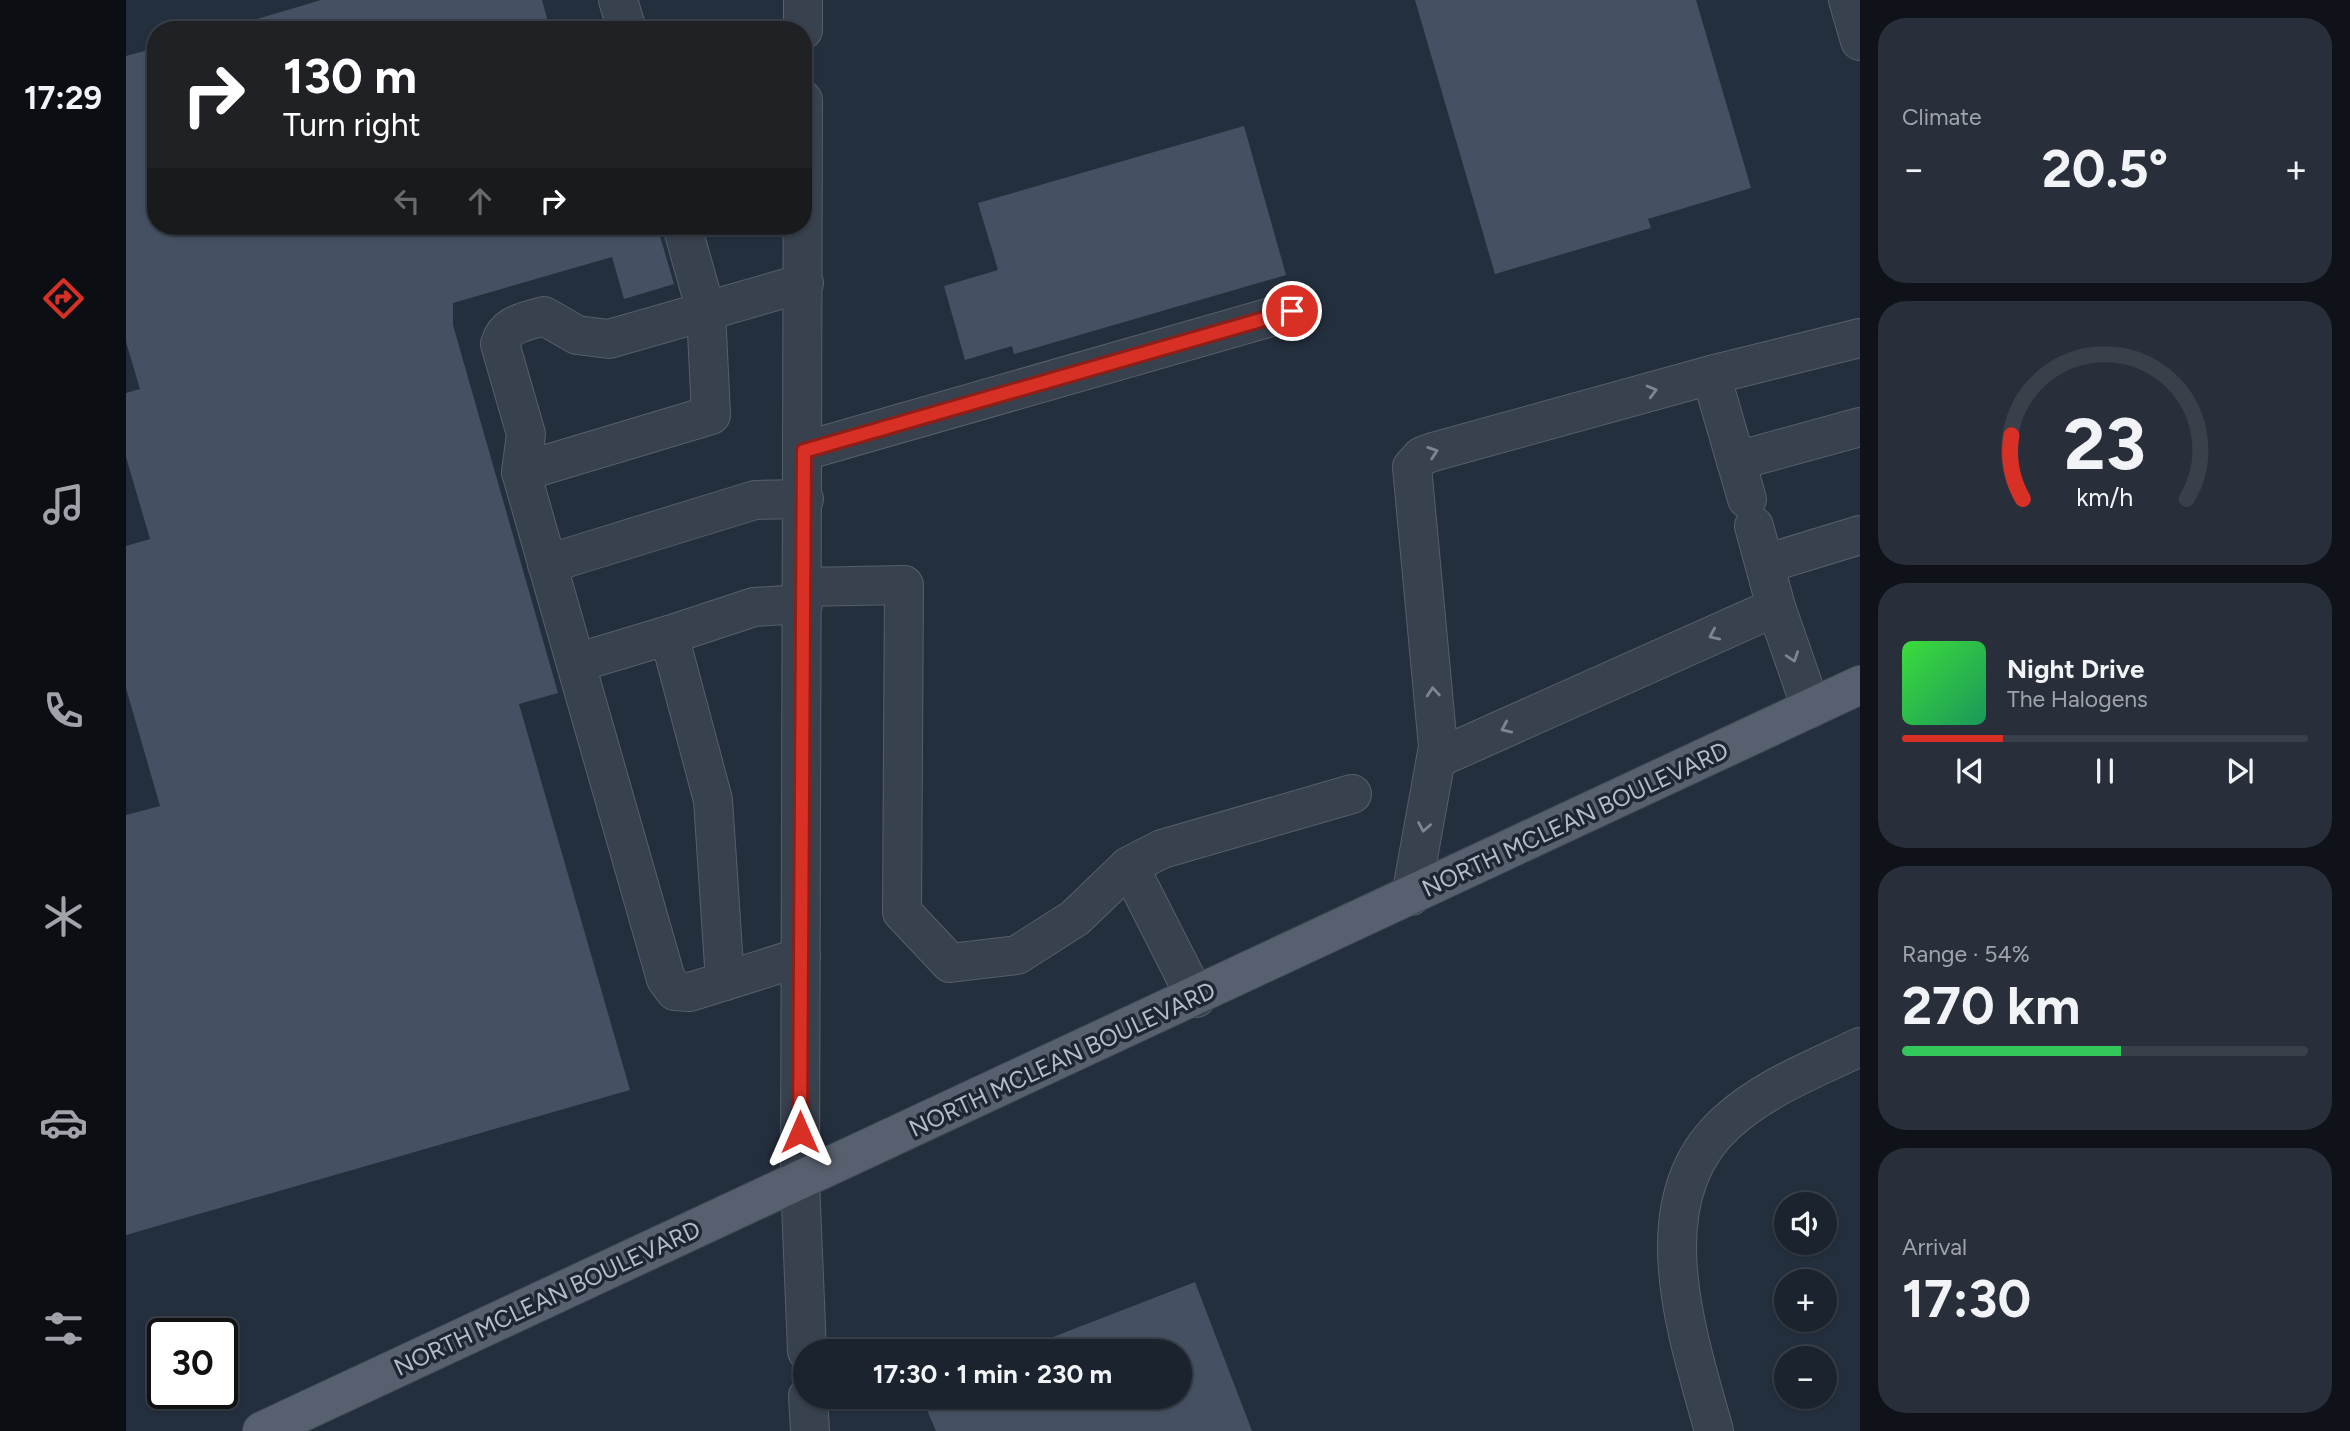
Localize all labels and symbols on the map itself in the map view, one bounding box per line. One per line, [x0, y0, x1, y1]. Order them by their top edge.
pin [1262, 281, 1322, 341]
one-way arrow [1646, 385, 1658, 399]
one-way arrow [1426, 447, 1438, 461]
one-way arrow [1709, 627, 1721, 641]
one-way arrow [1785, 651, 1799, 663]
one-way arrow [1425, 686, 1440, 697]
one-way arrow [1501, 720, 1513, 734]
street label: NORTH MCLEAN BOULEVARD [1417, 735, 1733, 903]
one-way arrow [1417, 821, 1432, 833]
street label: NORTH MCLEAN BOULEVARD [904, 975, 1220, 1143]
position arrow [763, 1095, 837, 1169]
street label: NORTH MCLEAN BOULEVARD [389, 1214, 705, 1382]
speed limit sign: 30 [147, 1318, 238, 1409]

